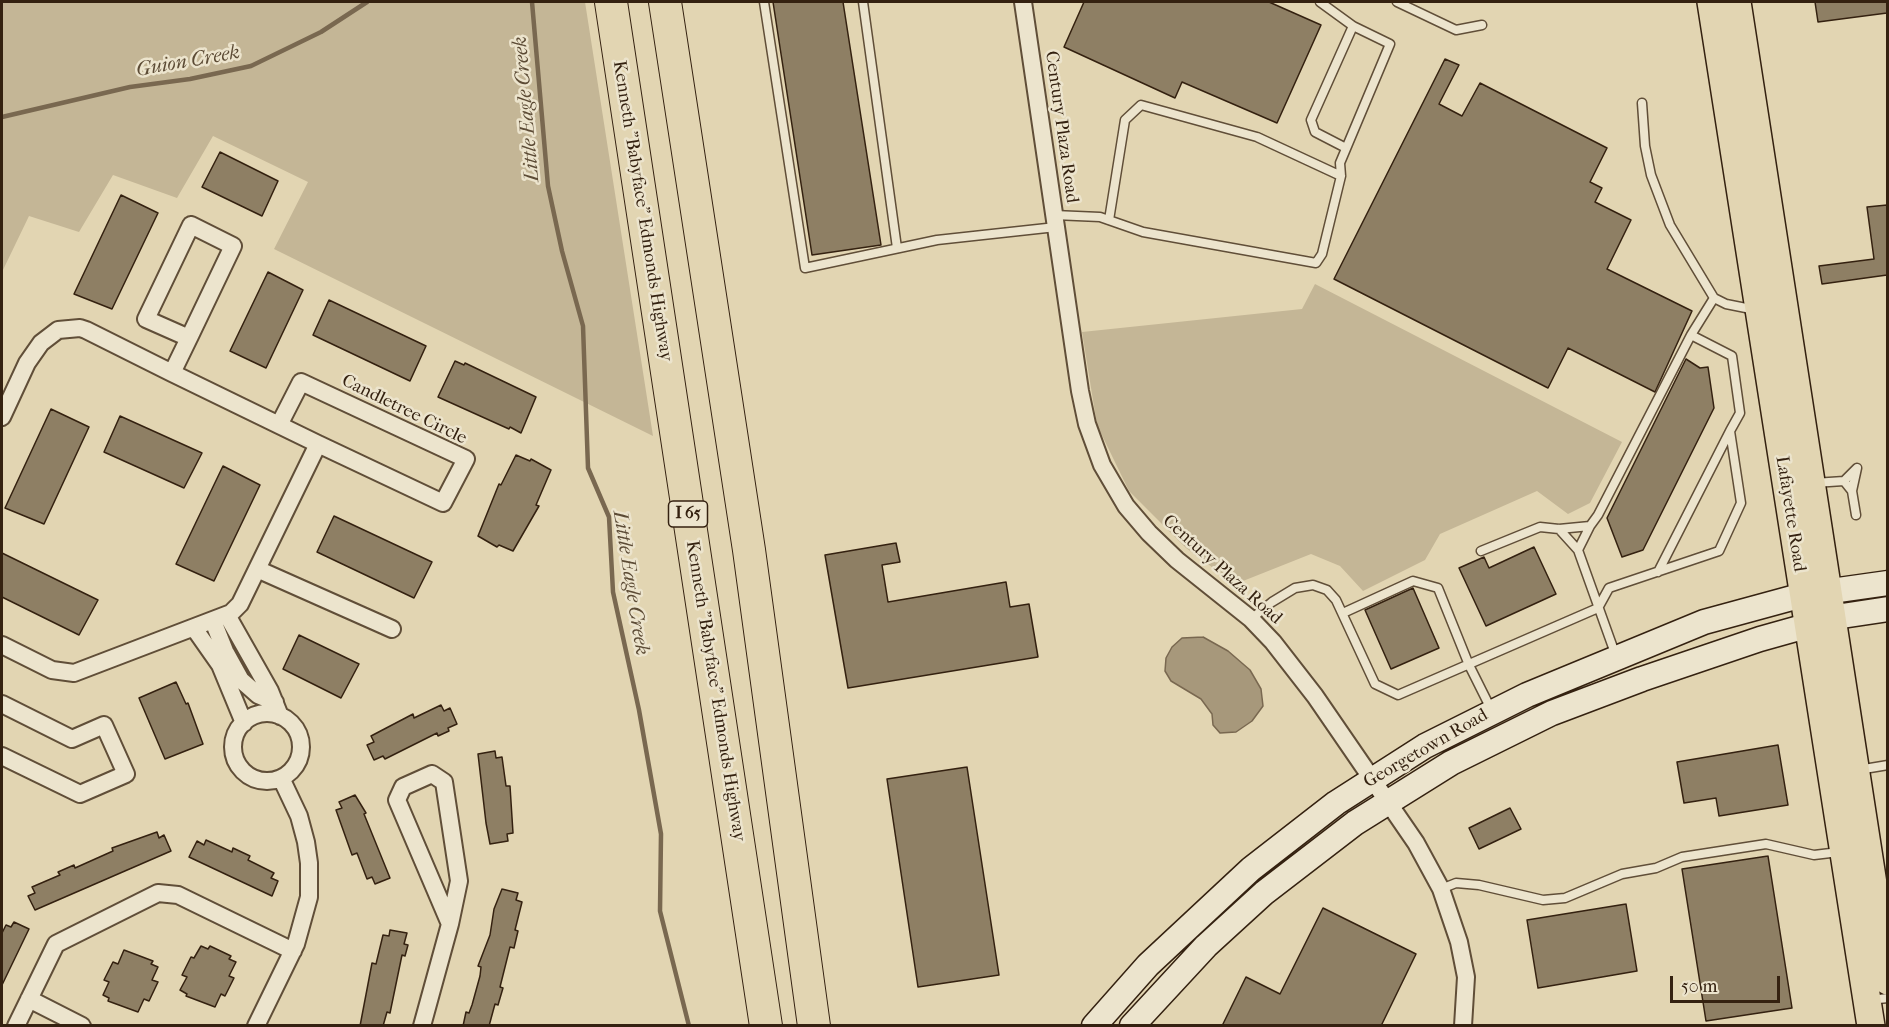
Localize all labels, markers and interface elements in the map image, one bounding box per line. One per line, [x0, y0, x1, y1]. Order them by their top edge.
water label: Little Eagle Creek [509, 35, 545, 183]
water label: Guion Creek [134, 41, 242, 83]
street label: Century Plaza Road [1040, 50, 1082, 204]
street label: Kenneth "Babyface" Edmonds Highway [608, 59, 676, 363]
street label: Candletree Circle [338, 370, 470, 450]
street label: Lafayette Road [1770, 455, 1810, 573]
road number: I 65 [668, 501, 708, 527]
water label: Little Eagle Creek [607, 509, 653, 657]
street label: Century Plaza Road [1158, 511, 1286, 629]
street label: Kenneth "Babyface" Edmonds Highway [681, 539, 749, 843]
street label: Georgetown Road [1360, 705, 1492, 793]
scale bar [1673, 964, 1782, 1002]
text: 50 m [1681, 976, 1717, 997]

